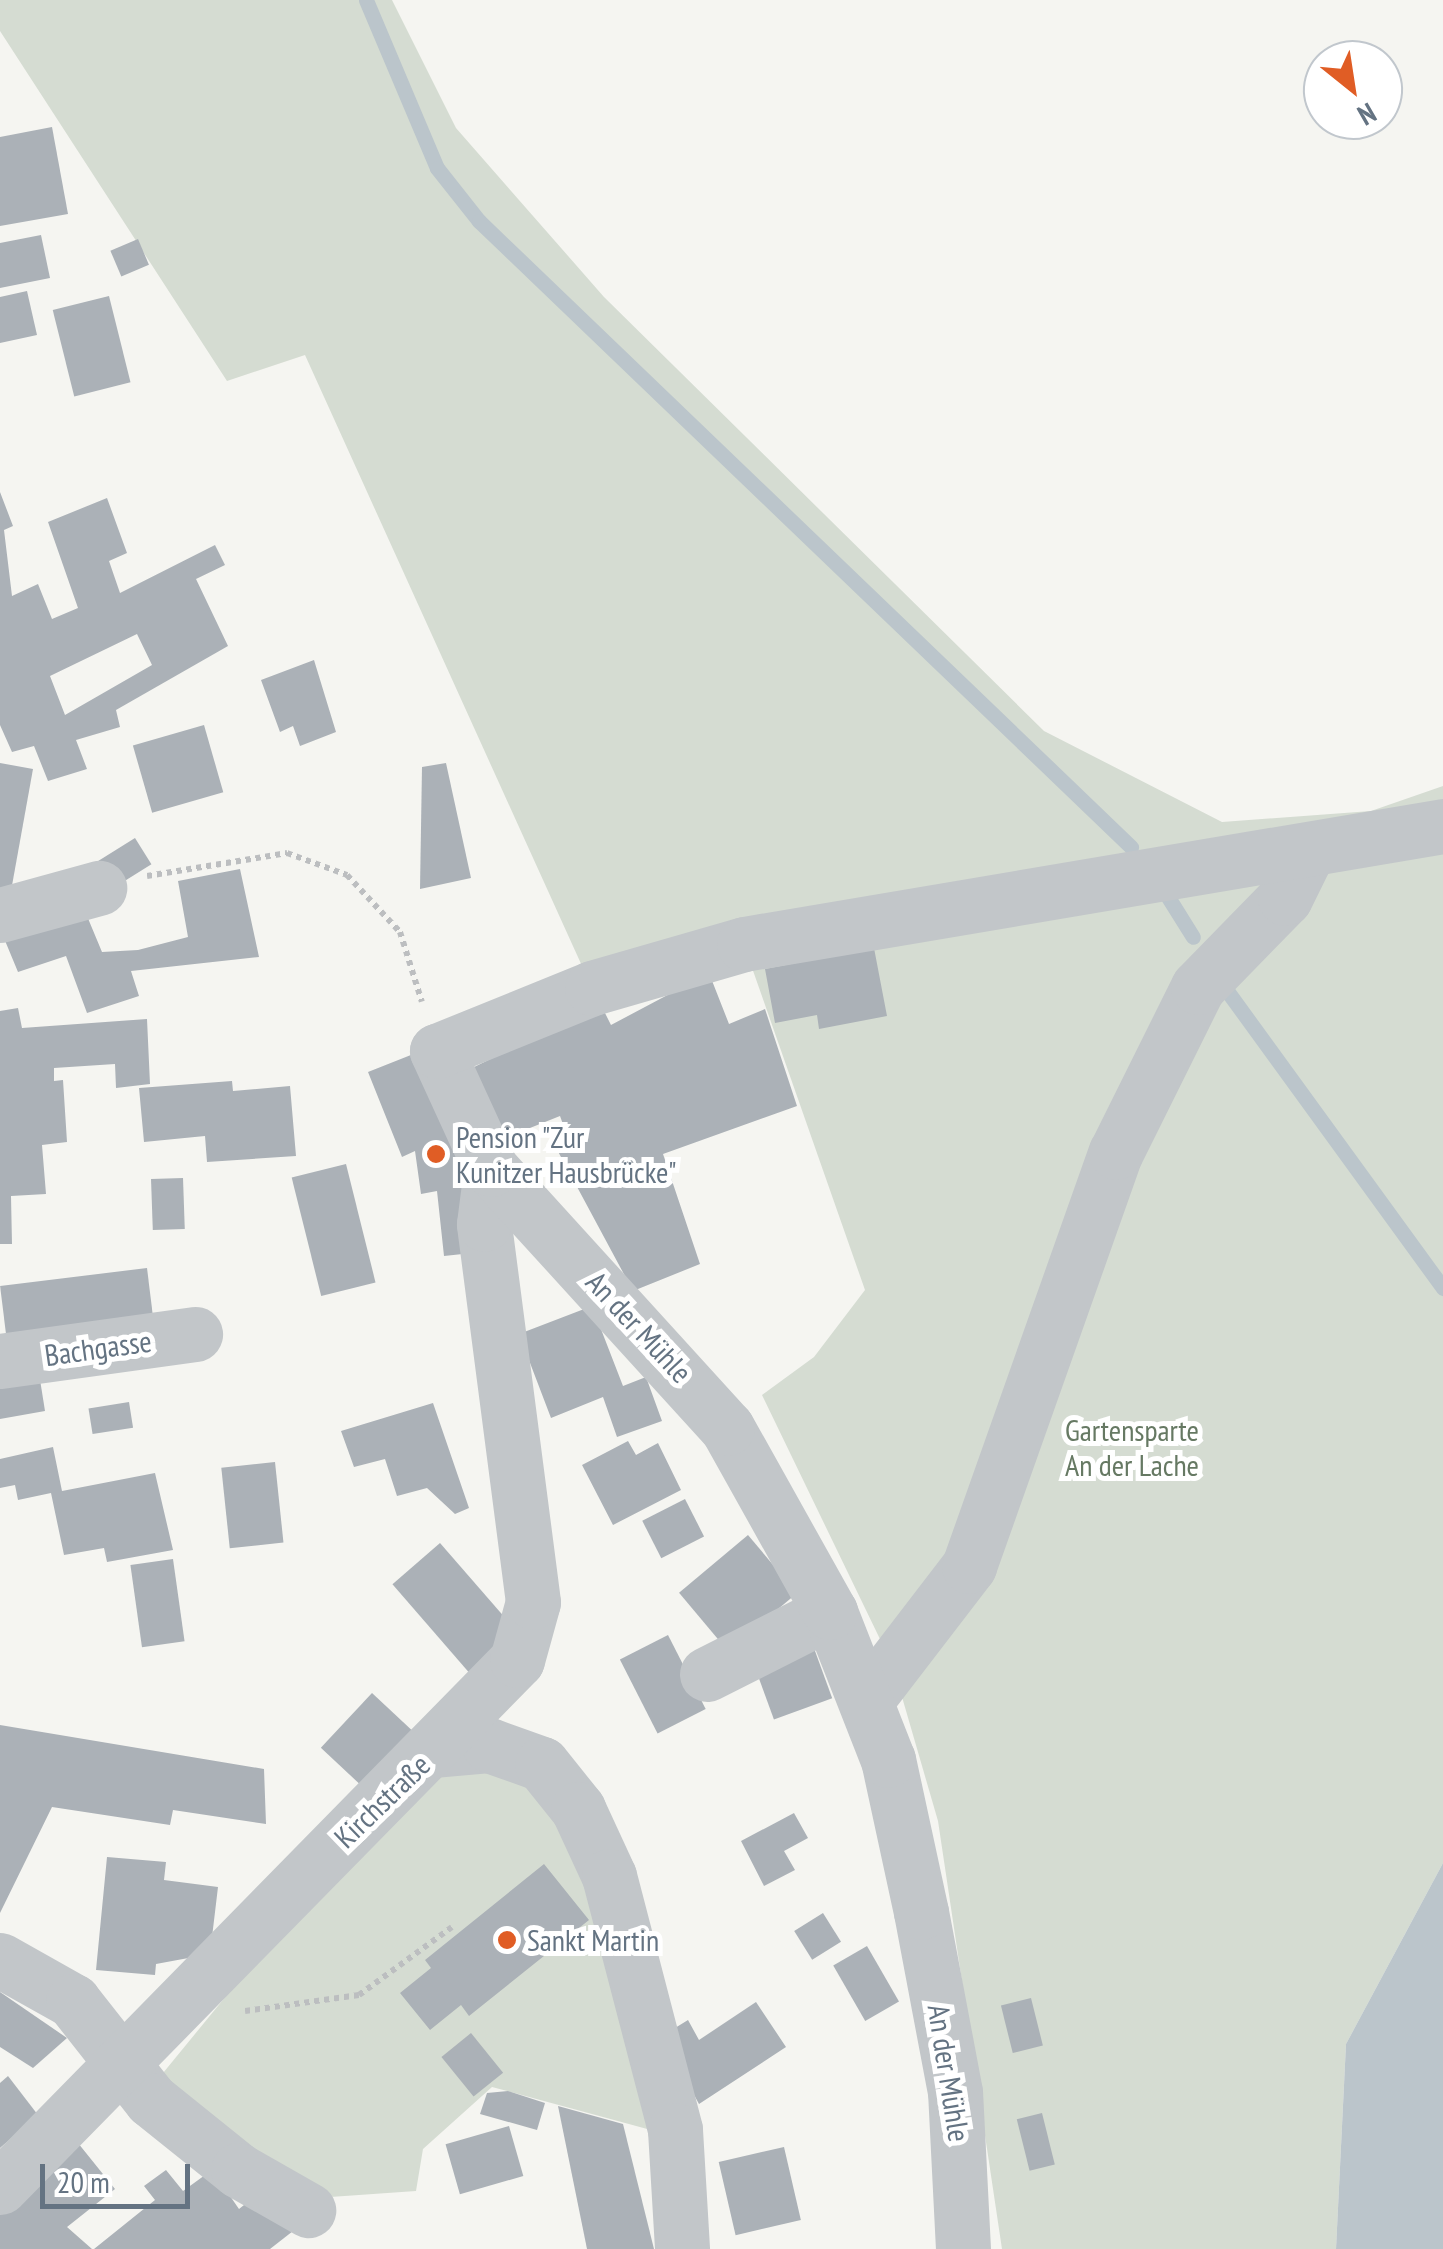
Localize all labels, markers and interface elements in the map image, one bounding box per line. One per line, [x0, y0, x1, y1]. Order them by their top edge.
north arrow [1303, 40, 1403, 140]
text: N [1351, 95, 1383, 134]
place label: Pension "Zur Kunitzer Hausbrücke" [456, 1119, 677, 1190]
marker: Pension "Zur Kunitzer Hausbrücke" [425, 1143, 447, 1165]
street label: An der Mühle [579, 1264, 699, 1390]
street label: Bachgasse [42, 1323, 154, 1373]
park label: Gartensparte An der Lache [1065, 1412, 1199, 1482]
street label: Kirchstraße [327, 1747, 437, 1855]
place label: Sankt Martin [527, 1922, 659, 1958]
marker: Sankt Martin [496, 1929, 518, 1951]
street label: An der Mühle [920, 2002, 978, 2144]
scale bar [45, 2144, 195, 2206]
text: 20 m [57, 2162, 110, 2201]

